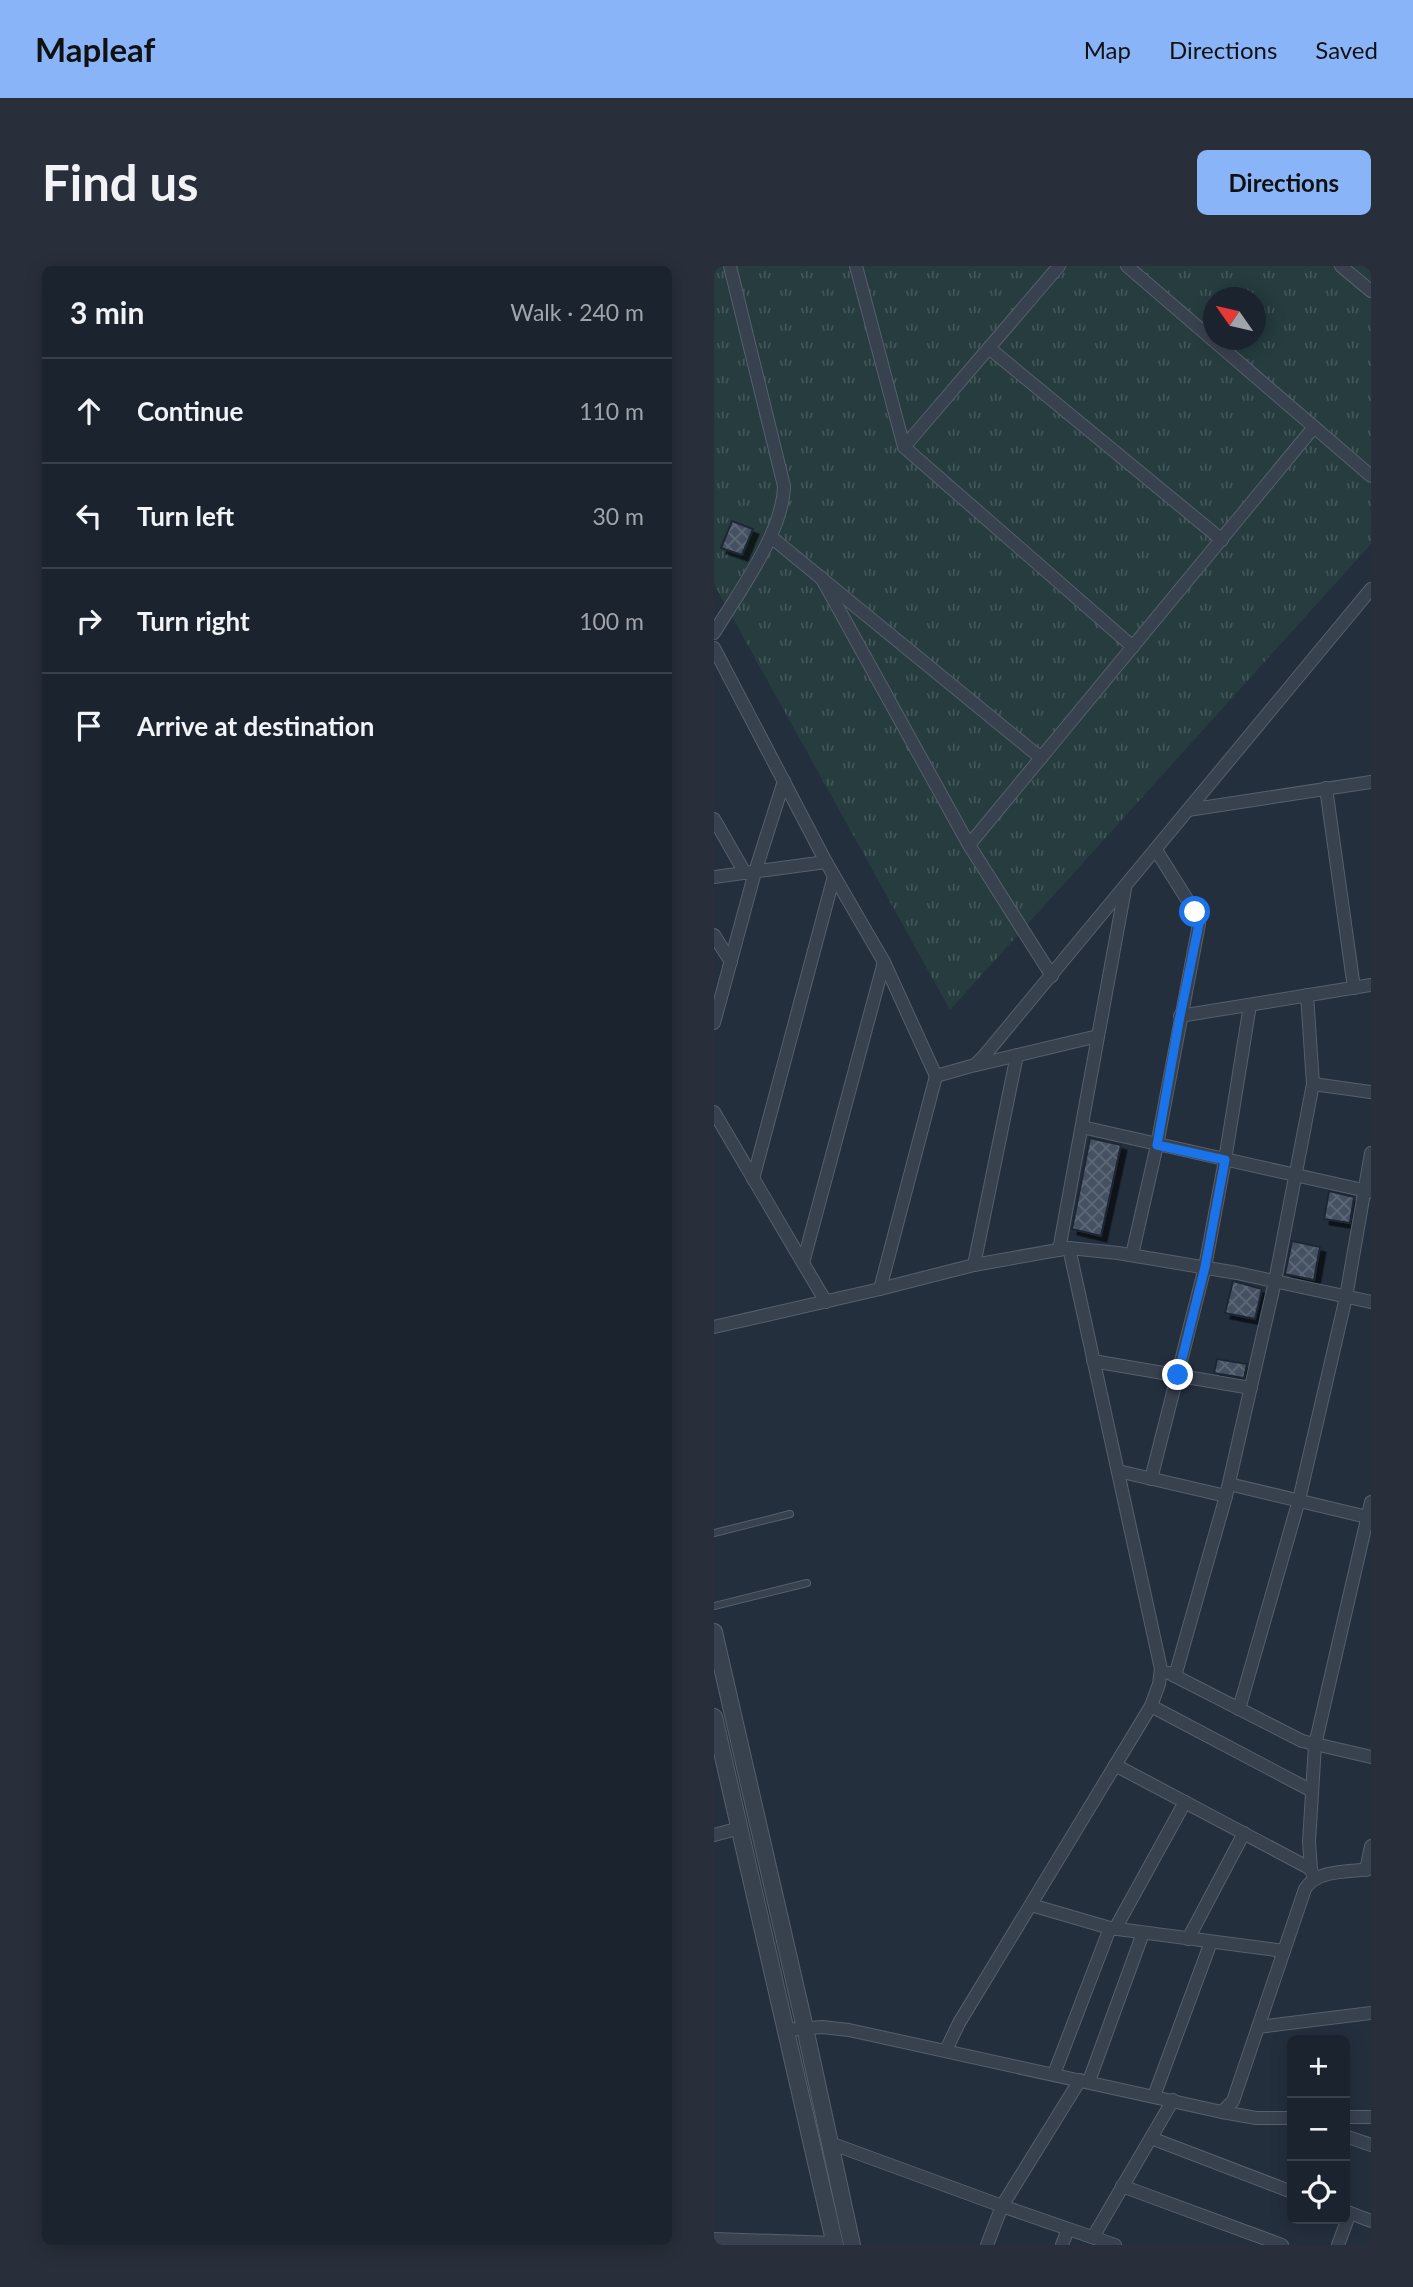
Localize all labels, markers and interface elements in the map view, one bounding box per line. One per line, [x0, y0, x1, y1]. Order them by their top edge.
text: Mapleaf [35, 29, 155, 69]
text: Map [1084, 35, 1131, 64]
text: Directions [1169, 35, 1277, 64]
text: Saved [1315, 35, 1378, 64]
button: Directions [1197, 150, 1371, 215]
text: Find us [42, 153, 199, 211]
north arrow [1203, 287, 1266, 350]
text: 3 min [70, 294, 144, 330]
text: Walk · 240 m [510, 298, 644, 326]
icon: ahead [70, 392, 108, 430]
text: Continue [137, 395, 243, 427]
text: 110 m [579, 397, 644, 425]
icon: left [70, 497, 108, 535]
text: Turn left [137, 500, 234, 532]
text: 30 m [593, 502, 644, 530]
icon: right [70, 602, 108, 640]
text: Turn right [137, 605, 250, 637]
text: 100 m [579, 607, 644, 635]
icon: arrive [70, 707, 108, 745]
text: Arrive at destination [137, 710, 374, 742]
route start [1179, 896, 1210, 927]
route end [1162, 1359, 1193, 1390]
map controls [1287, 2035, 1350, 2224]
button: + [1287, 2035, 1350, 2098]
button: − [1287, 2098, 1350, 2161]
button: locate [1287, 2161, 1350, 2224]

